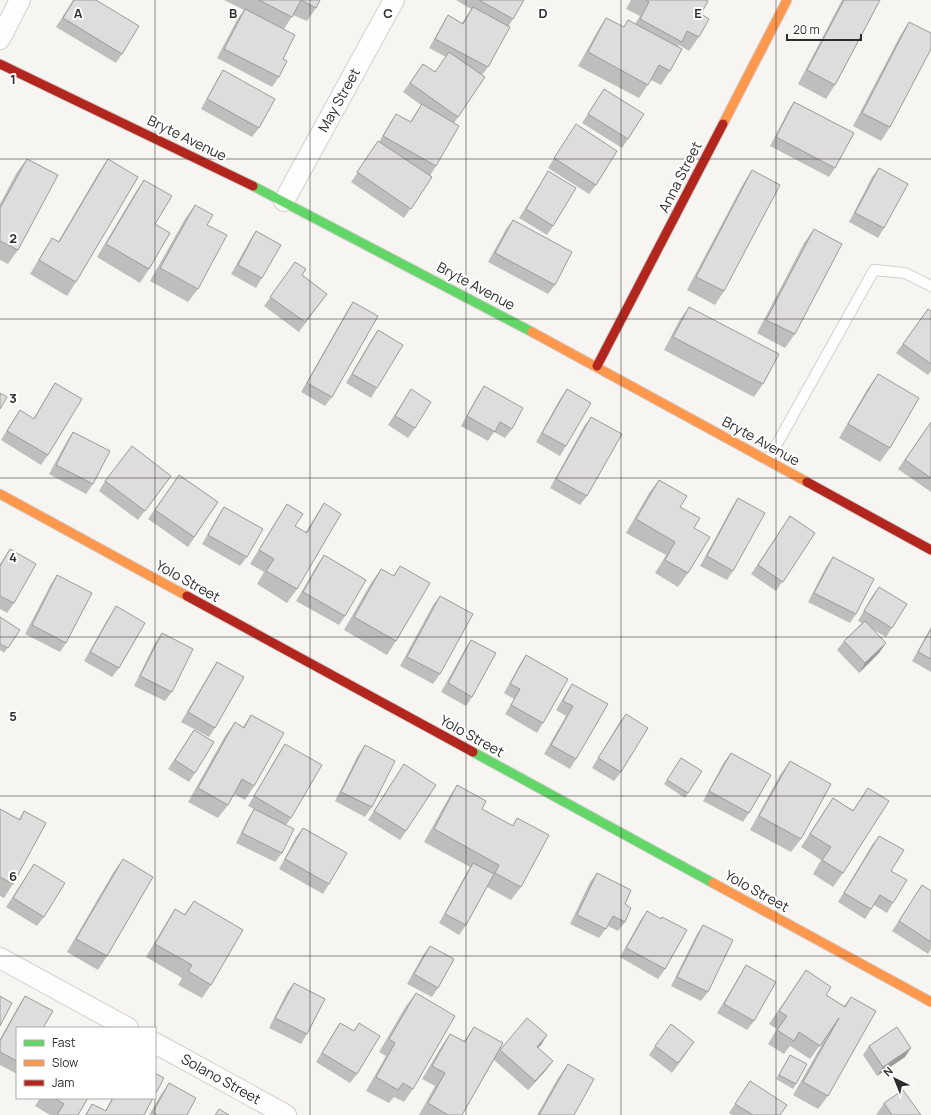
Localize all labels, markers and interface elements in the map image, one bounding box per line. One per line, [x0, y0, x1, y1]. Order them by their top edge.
text: A [74, 4, 83, 22]
text: B [229, 4, 237, 22]
text: C [383, 4, 393, 22]
text: D [538, 4, 548, 22]
text: E [694, 4, 702, 22]
scale bar [787, 16, 861, 42]
text: 20 m [793, 21, 820, 38]
street label: May Street [313, 64, 364, 135]
text: 1 [10, 70, 16, 88]
street label: Bryte Avenue [145, 110, 230, 165]
street label: Anna Street [654, 138, 706, 215]
text: 2 [9, 229, 17, 247]
street label: Bryte Avenue [434, 257, 519, 314]
text: 3 [9, 389, 17, 407]
street label: Bryte Avenue [719, 411, 803, 470]
text: 4 [9, 548, 17, 566]
street label: Yolo Street [153, 555, 224, 606]
text: 5 [9, 707, 17, 725]
street label: Yolo Street [437, 710, 508, 761]
street label: Yolo Street [722, 865, 793, 916]
text: 6 [9, 867, 17, 885]
legend [16, 1027, 156, 1099]
text: Fast [52, 1034, 76, 1051]
street label: Solano Street [178, 1049, 265, 1108]
text: Slow [52, 1054, 78, 1071]
north arrow [875, 1059, 915, 1099]
text: N [880, 1063, 896, 1080]
text: Jam [52, 1074, 74, 1091]

